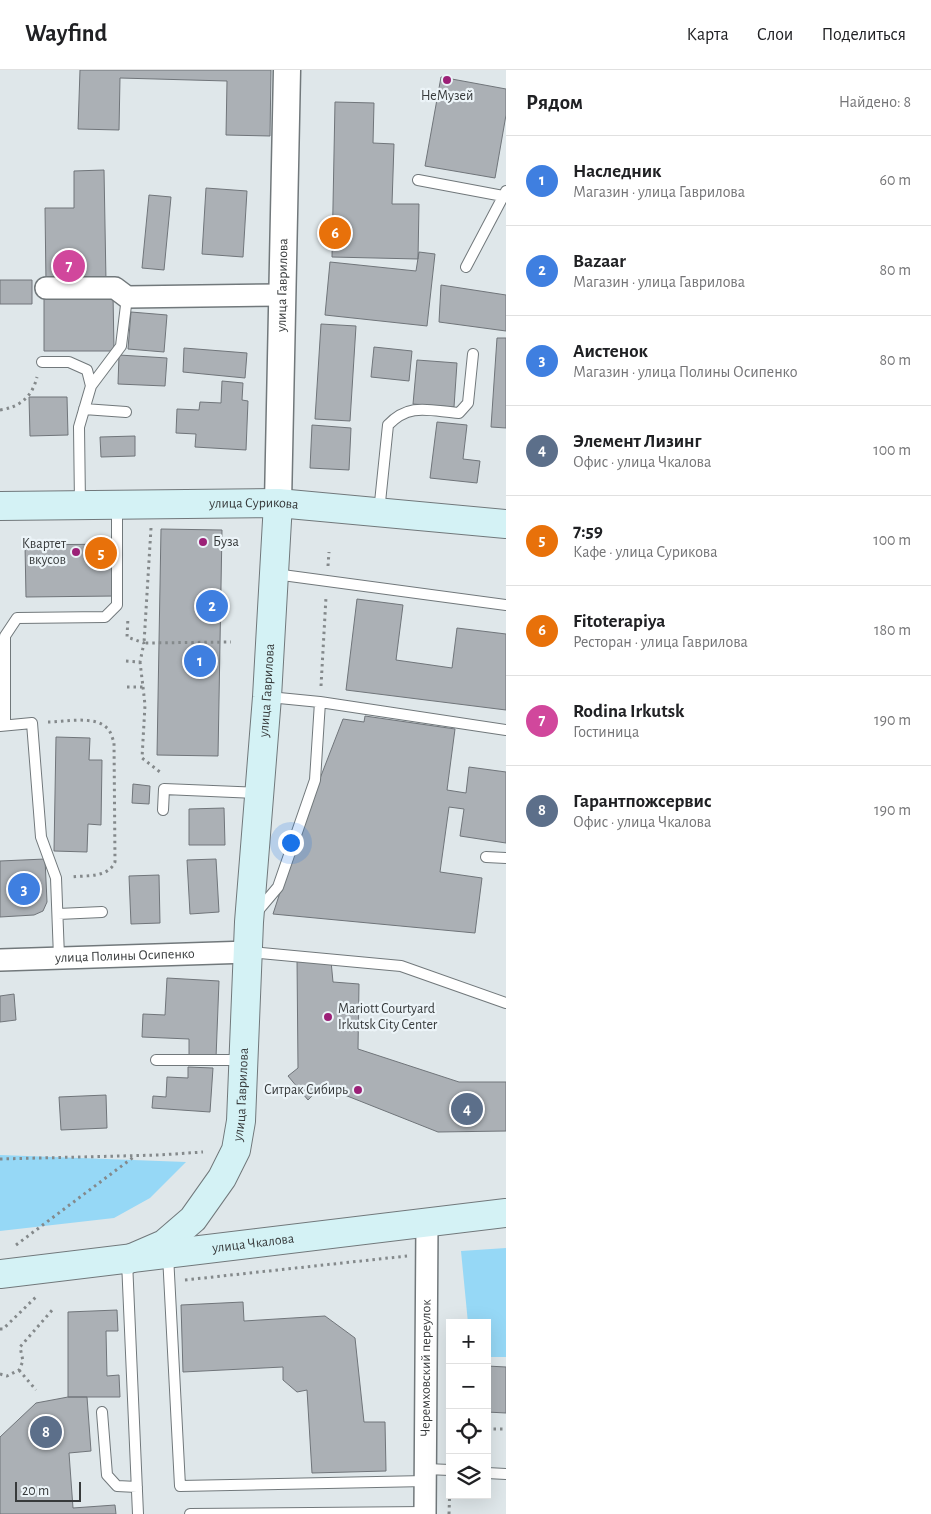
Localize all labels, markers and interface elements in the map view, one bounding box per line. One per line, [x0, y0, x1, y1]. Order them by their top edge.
text: Wayfind [25, 22, 107, 46]
text: Карта [687, 26, 729, 44]
text: Слои [757, 26, 793, 44]
text: Поделиться [821, 26, 906, 44]
marker: НеМузей [441, 74, 453, 86]
place label: НеМузей [421, 89, 473, 103]
text: Рядом [526, 92, 583, 113]
text: Найдено: 8 [839, 94, 911, 110]
text: Наследник [573, 162, 661, 181]
text: 1 [539, 172, 545, 188]
text: 60 m [880, 172, 911, 188]
text: Магазин · улица Гаврилова [573, 184, 745, 200]
pin: 6 [319, 214, 351, 252]
street label: улица Гаврилова [275, 237, 291, 333]
pin: 7 [53, 247, 85, 285]
text: Bazaar [573, 252, 626, 271]
text: 2 [538, 262, 546, 278]
text: 80 m [880, 262, 911, 278]
text: Магазин · улица Гаврилова [573, 274, 745, 290]
text: Аистенок [573, 342, 648, 361]
text: 3 [539, 352, 545, 368]
text: 80 m [880, 352, 911, 368]
text: Магазин · улица Полины Осипенко [573, 364, 797, 380]
text: Элемент Лизинг [573, 432, 701, 451]
text: 4 [538, 442, 546, 458]
text: 100 m [873, 442, 911, 458]
text: Офис · улица Чкалова [573, 454, 711, 470]
street label: улица Сурикова [208, 496, 300, 512]
text: 7:59 [573, 522, 603, 541]
text: 5 [539, 532, 545, 548]
text: 100 m [873, 532, 911, 548]
pin: 5 [85, 534, 117, 572]
place label: Буза [213, 535, 240, 549]
marker: Буза [197, 536, 209, 548]
place label: Квартет вкусов [22, 537, 67, 567]
text: Кафе · улица Сурикова [573, 544, 718, 560]
marker: Квартет вкусов [70, 546, 82, 558]
pin: 2 [196, 587, 228, 625]
text: Fitoterapiya [573, 612, 665, 631]
text: 6 [538, 622, 546, 638]
text: 180 m [874, 622, 911, 638]
text: Ресторан · улица Гаврилова [573, 634, 748, 650]
pin: 1 [184, 642, 216, 680]
street label: улица Гаврилова [257, 643, 277, 739]
text: Rodina Irkutsk [573, 702, 684, 721]
text: 7 [539, 712, 545, 728]
text: 190 m [874, 712, 911, 728]
text: Гостиница [573, 724, 639, 740]
text: Гарантпожсервис [573, 792, 712, 811]
text: 8 [538, 802, 546, 818]
text: 190 m [874, 802, 911, 818]
text: Офис · улица Чкалова [573, 814, 711, 830]
your location [278, 830, 304, 856]
pin: 3 [8, 870, 40, 908]
street label: улица Полины Осипенко [54, 947, 195, 965]
place label: Mariott Courtyard Irkutsk City Center [338, 1002, 438, 1032]
marker: Mariott Courtyard Irkutsk City Center [322, 1011, 334, 1023]
street label: улица Гаврилова [230, 1047, 251, 1143]
place label: Ситрак Сибирь [264, 1083, 348, 1097]
marker: Ситрак Сибирь [352, 1084, 364, 1096]
pin: 4 [451, 1090, 483, 1128]
street label: улица Чкалова [210, 1232, 296, 1255]
street label: Черемховский переулок [419, 1299, 433, 1437]
map controls [446, 1319, 491, 1499]
button: + [446, 1319, 491, 1364]
button: − [446, 1364, 491, 1409]
button: locate [446, 1409, 491, 1454]
pin: 8 [30, 1413, 62, 1451]
button: layers [446, 1454, 491, 1499]
scale bar [15, 1479, 81, 1502]
text: 20 m [22, 1484, 49, 1498]

